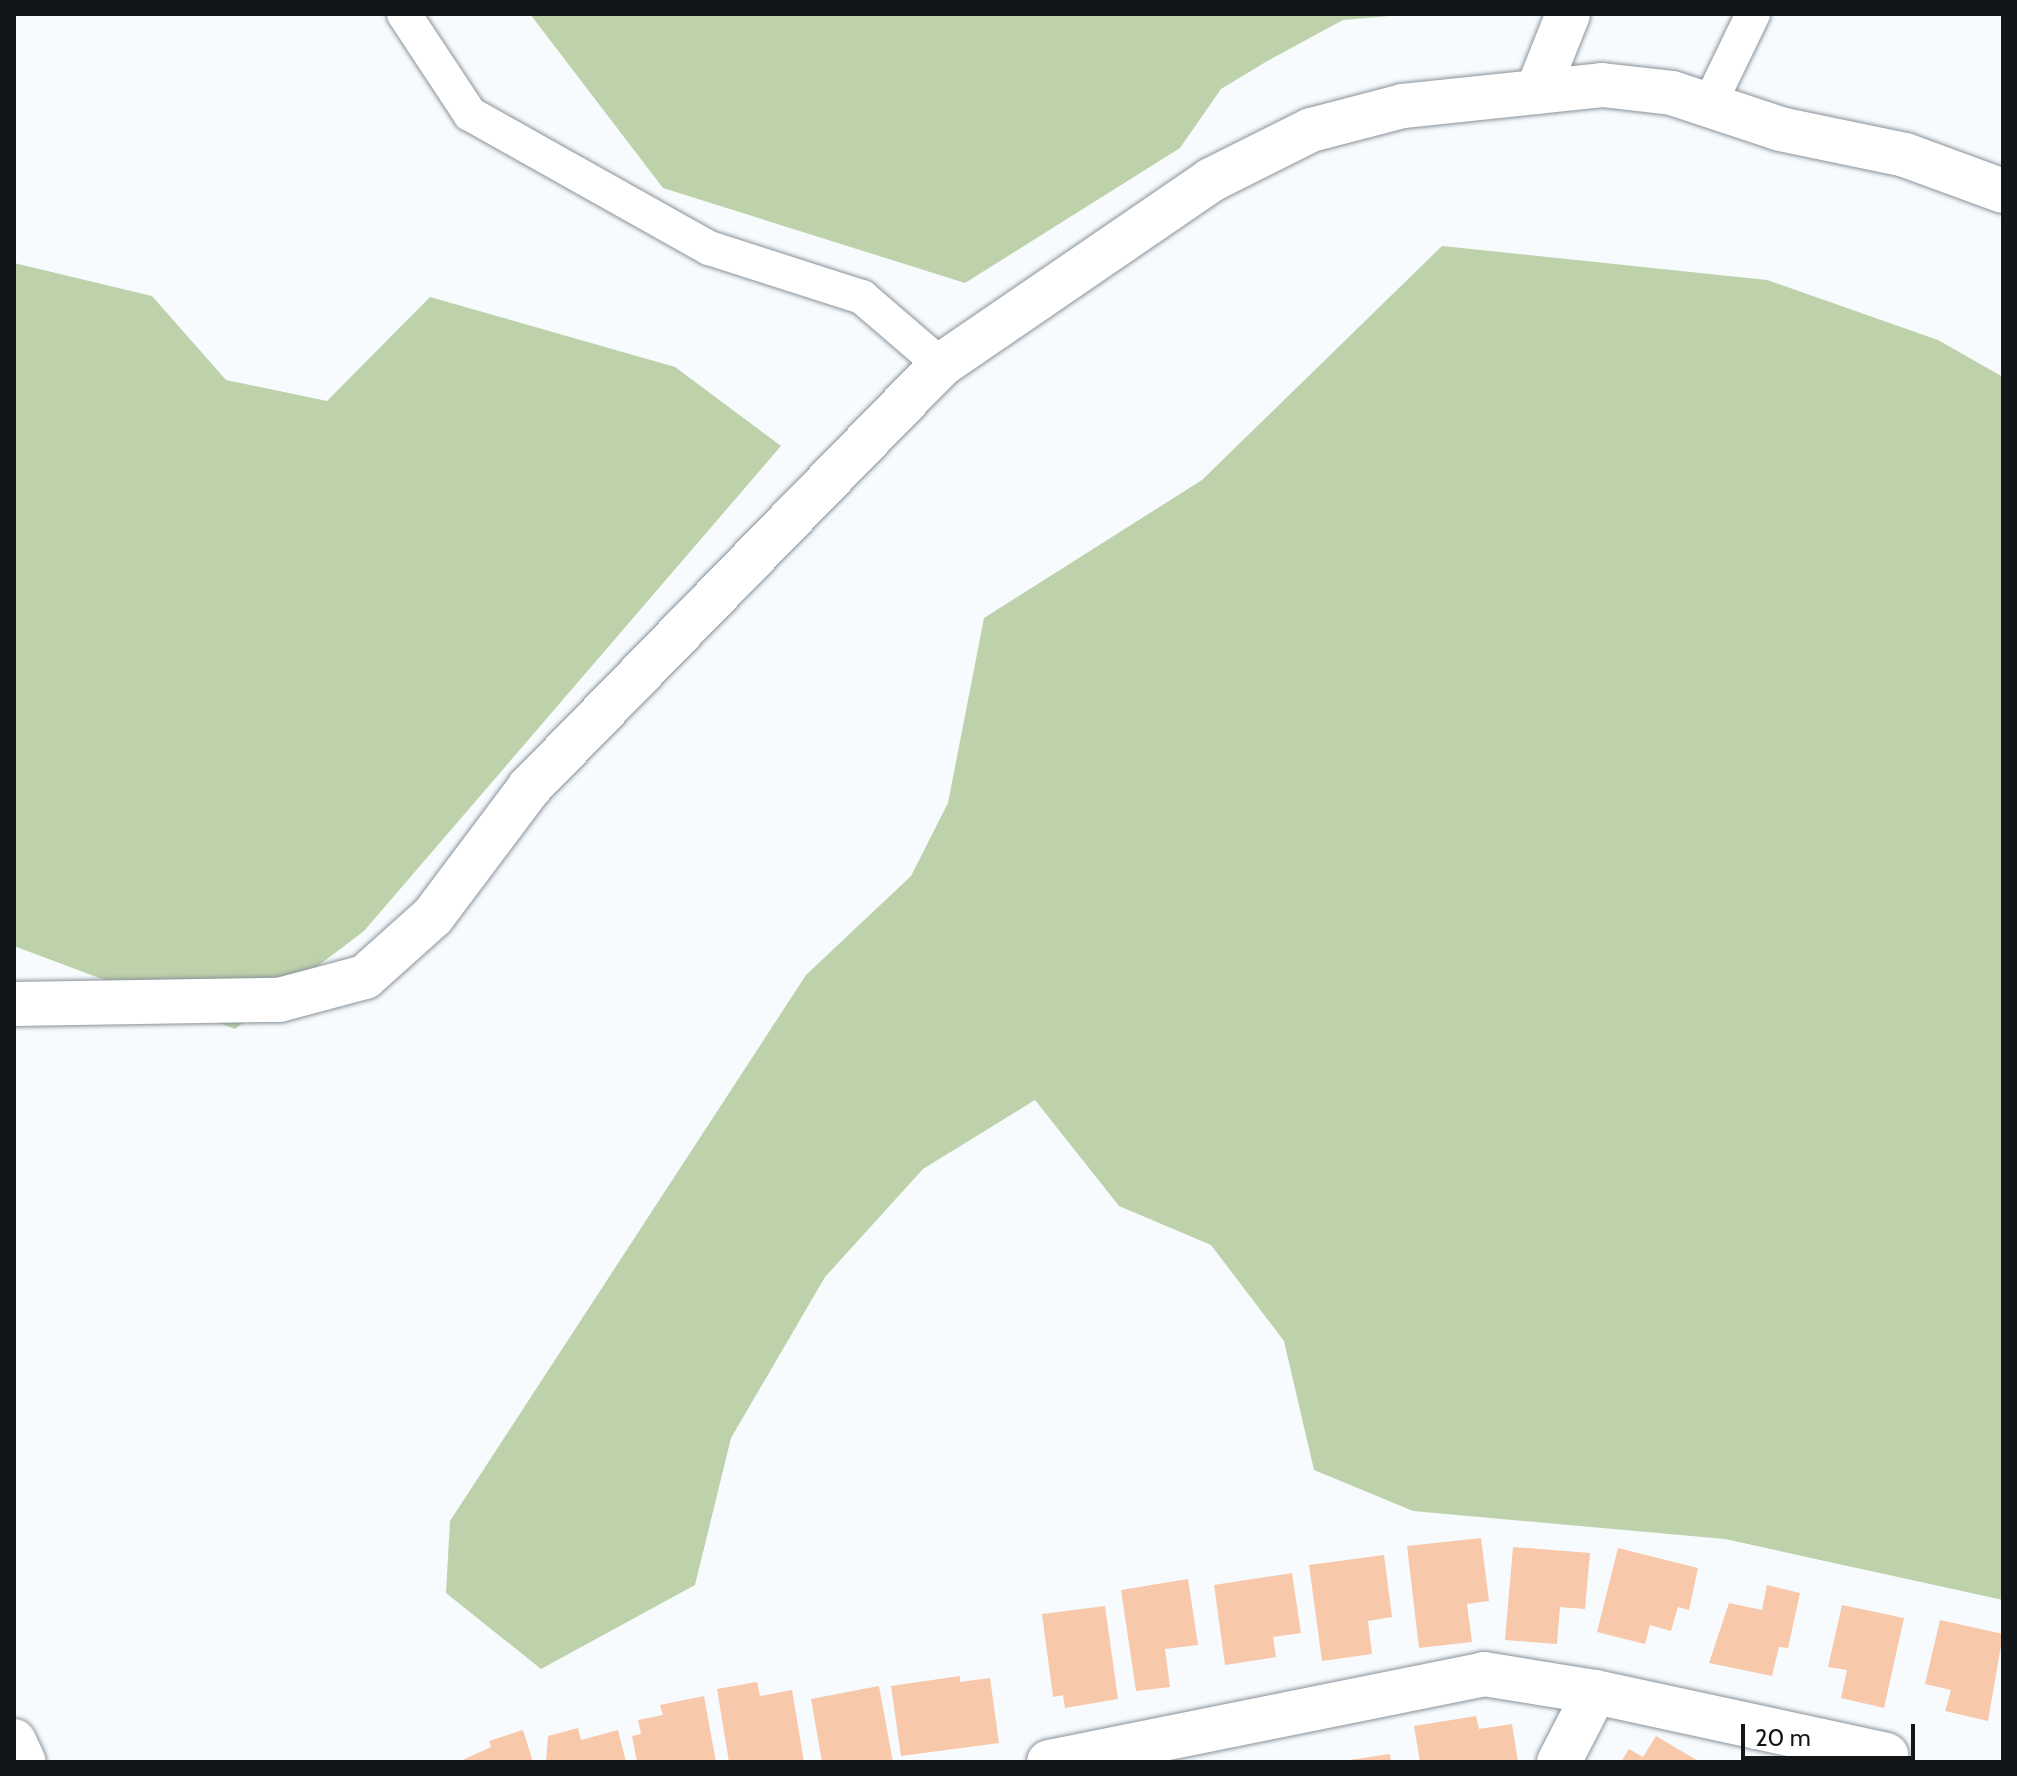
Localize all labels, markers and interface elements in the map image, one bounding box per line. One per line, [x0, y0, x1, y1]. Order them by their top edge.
scale bar [1745, 1708, 1919, 1758]
text: 20 m [1755, 1723, 1811, 1752]

